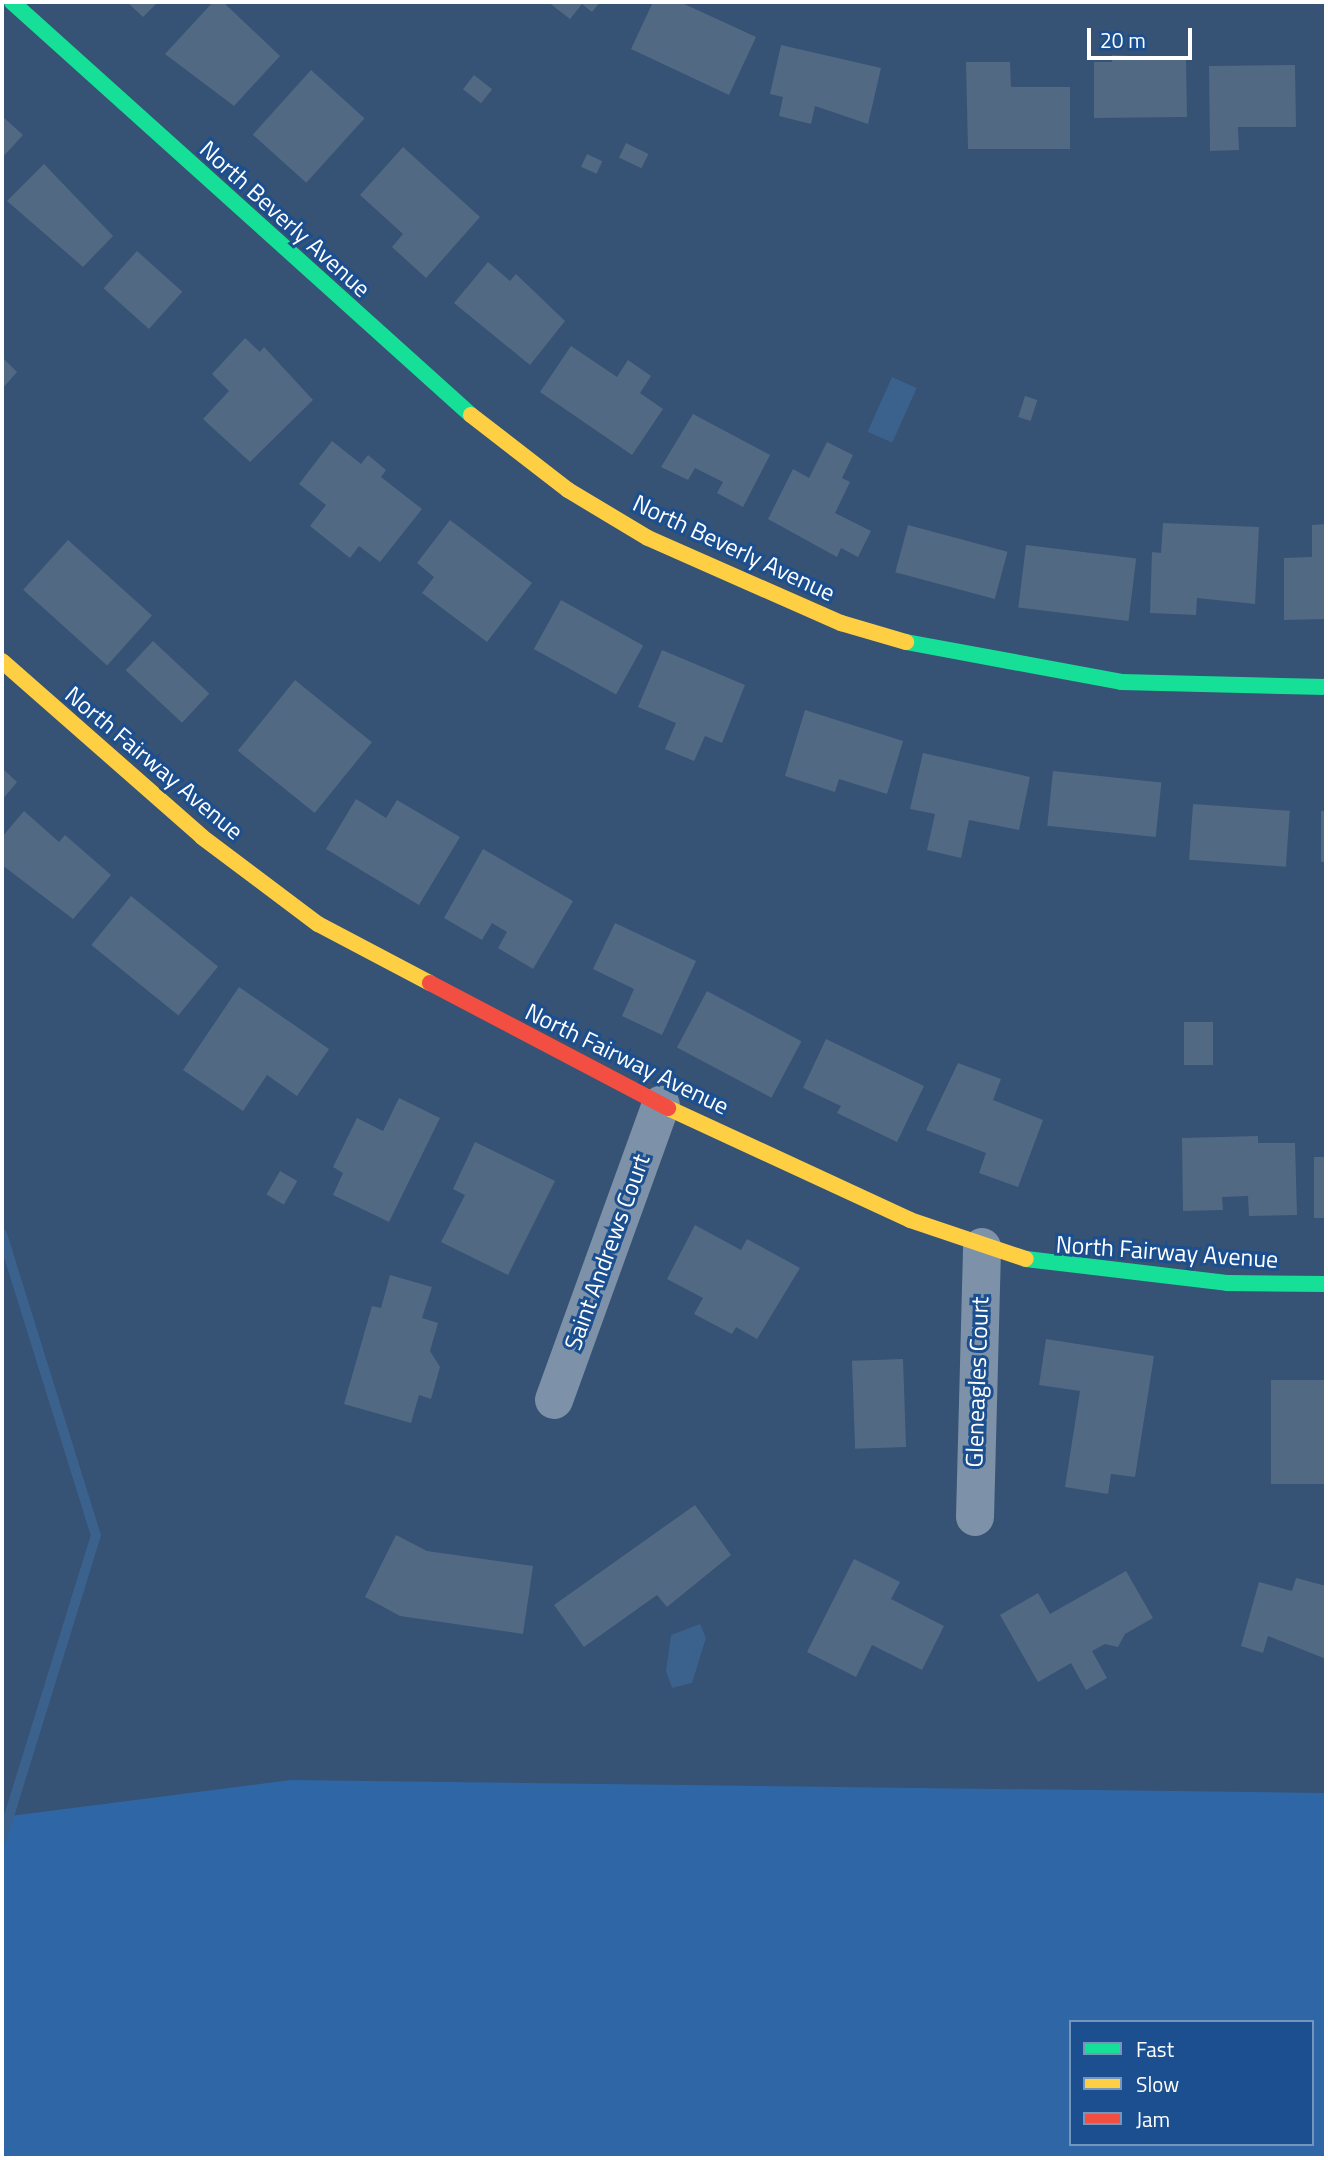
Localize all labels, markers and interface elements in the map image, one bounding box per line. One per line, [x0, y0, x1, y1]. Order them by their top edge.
scale bar [1090, 14, 1195, 58]
text: 20 m [1100, 24, 1146, 56]
street label: North Beverly Avenue [194, 135, 376, 303]
street label: North Beverly Avenue [628, 489, 840, 607]
street label: North Fairway Avenue [59, 680, 249, 846]
street label: North Fairway Avenue [520, 997, 734, 1121]
street label: Saint Andrews Court [558, 1150, 656, 1354]
street label: North Fairway Avenue [1055, 1230, 1279, 1274]
street label: Gleneagles Court [960, 1296, 994, 1468]
legend [1069, 2020, 1314, 2146]
text: Fast [1136, 2033, 1174, 2065]
text: Slow [1136, 2068, 1179, 2100]
text: Jam [1136, 2103, 1170, 2135]

